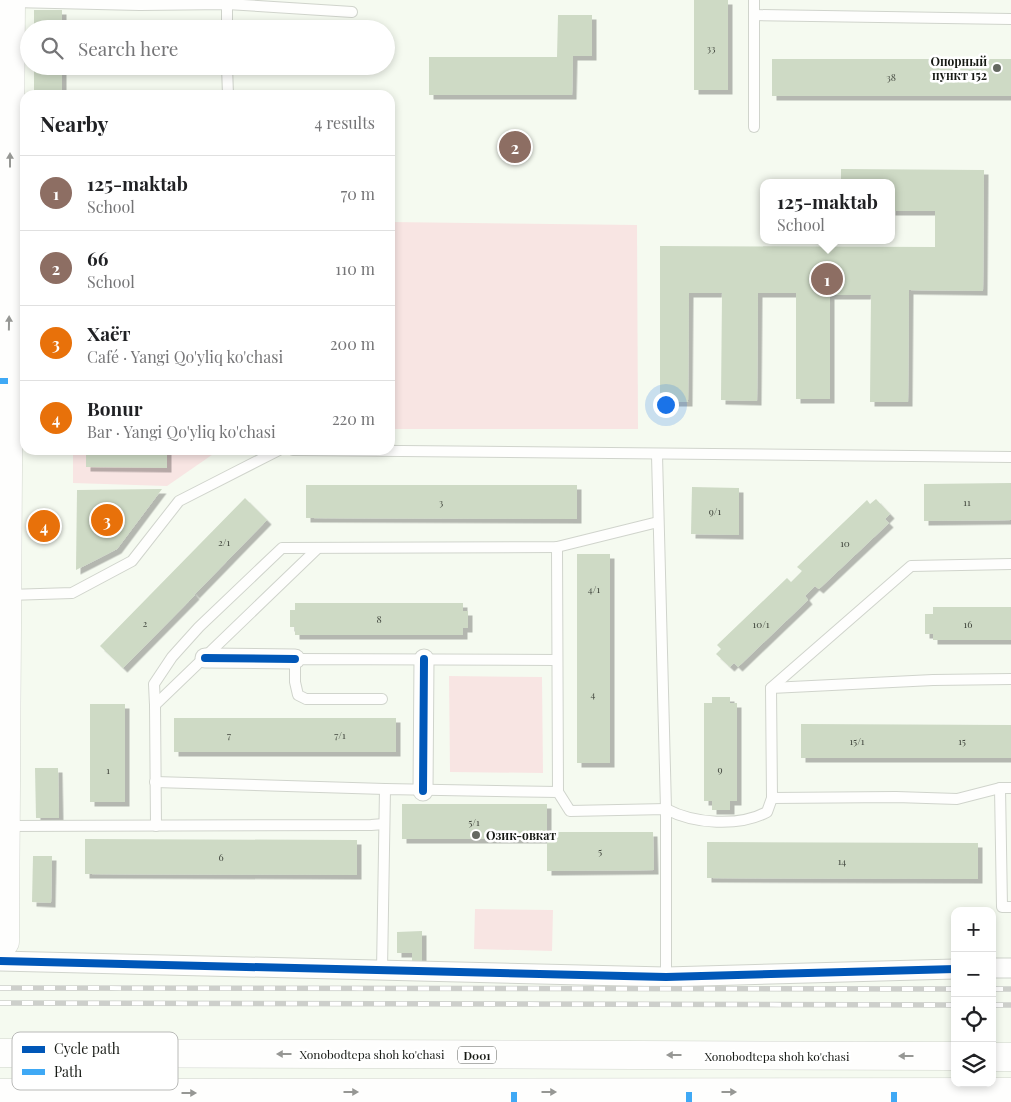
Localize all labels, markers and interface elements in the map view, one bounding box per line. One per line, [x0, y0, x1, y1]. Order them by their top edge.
search box [20, 20, 395, 75]
icon: search [38, 34, 66, 62]
text: Search here [78, 35, 178, 61]
house number: 33 [706, 41, 716, 55]
place label: Опорный пункт 152 [930, 53, 987, 83]
marker: Опорный пункт 152 [991, 62, 1003, 74]
house number: 38 [886, 70, 896, 84]
text: Nearby [40, 109, 109, 137]
text: 4 results [314, 112, 375, 133]
pin: 2 [499, 128, 531, 166]
one-way arrow [6, 152, 14, 168]
text: 125-maktab [87, 170, 188, 196]
popup [760, 179, 895, 244]
text: 1 [53, 183, 59, 204]
text: 70 m [341, 183, 375, 204]
text: 125-maktab [777, 188, 878, 214]
text: School [87, 196, 135, 217]
text: School [777, 214, 825, 235]
text: 66 [87, 245, 108, 271]
text: 2 [52, 258, 60, 279]
text: 110 m [335, 258, 375, 279]
pin: 1 [811, 260, 843, 298]
text: School [87, 271, 135, 292]
one-way arrow [5, 315, 13, 331]
text: Хаёт [87, 320, 131, 346]
text: 3 [52, 333, 60, 354]
text: 200 m [330, 333, 375, 354]
text: Café · Yangi Qo'yliq ko'chasi [87, 346, 283, 367]
your location [653, 392, 679, 418]
text: Bonur [87, 395, 143, 421]
text: 4 [52, 408, 60, 429]
text: 220 m [332, 408, 375, 429]
text: Bar · Yangi Qo'yliq ko'chasi [87, 421, 276, 442]
house number: 3 [439, 495, 444, 509]
house number: 11 [963, 495, 971, 509]
pin: 3 [91, 501, 123, 539]
house number: 9/1 [709, 504, 722, 518]
pin: 4 [28, 507, 60, 545]
house number: 2/1 [218, 535, 230, 549]
house number: 10 [840, 536, 850, 550]
house number: 4/1 [588, 582, 600, 596]
house number: 8 [376, 612, 382, 626]
house number: 2 [143, 616, 148, 630]
house number: 10/1 [752, 617, 770, 631]
house number: 16 [964, 617, 972, 631]
house number: 4 [591, 687, 596, 701]
house number: 7 [227, 728, 231, 742]
house number: 7/1 [334, 728, 346, 742]
house number: 15/1 [849, 734, 865, 748]
house number: 15 [958, 734, 966, 748]
house number: 9 [717, 762, 723, 776]
house number: 1 [106, 763, 110, 777]
house number: 5/1 [468, 815, 480, 829]
place label: Озик-овкат [486, 827, 556, 843]
marker: Озик-овкат [470, 829, 482, 841]
house number: 5 [598, 844, 602, 858]
house number: 6 [218, 850, 224, 864]
house number: 14 [838, 854, 846, 868]
map controls [951, 907, 996, 1087]
button: + [951, 907, 996, 952]
button: − [951, 952, 996, 997]
button: locate [951, 997, 996, 1042]
legend [12, 1032, 178, 1090]
text: Cycle path [54, 1039, 121, 1058]
button: layers [951, 1042, 996, 1087]
street label: Xonobodtepa shoh ko'chasi [300, 1046, 445, 1062]
road number: D001 [458, 1046, 496, 1064]
street label: Xonobodtepa shoh ko'chasi [705, 1048, 850, 1064]
one-way arrow [275, 1050, 291, 1058]
one-way arrow [665, 1051, 681, 1059]
one-way arrow [898, 1052, 914, 1060]
text: Path [54, 1062, 83, 1081]
one-way arrow [343, 1088, 359, 1096]
one-way arrow [541, 1088, 557, 1096]
one-way arrow [721, 1088, 737, 1096]
one-way arrow [181, 1089, 197, 1097]

